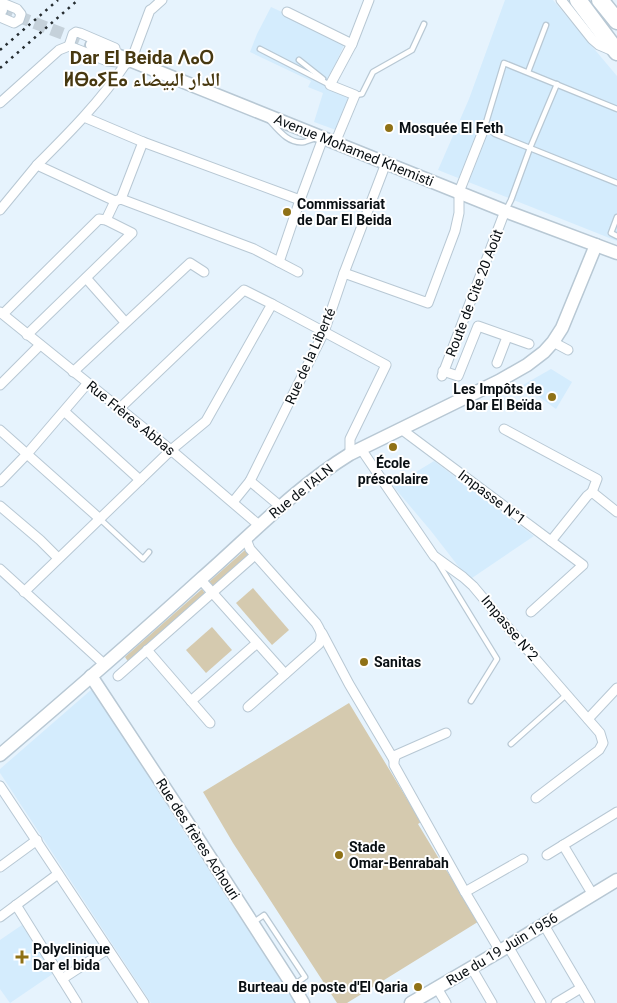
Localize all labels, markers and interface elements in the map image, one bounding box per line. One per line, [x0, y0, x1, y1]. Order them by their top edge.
district label: Dar El Beida ⴷⴰⵔ ⵍⴱⴰⵢⴹⴰ الدار البيضاء [64, 46, 220, 91]
street label: Avenue Mohamed Khemisti [272, 111, 436, 189]
place label: Mosquée El Feth [399, 120, 504, 136]
marker: Mosquée El Feth [383, 122, 395, 134]
place label: Commissariat de Dar El Beida [297, 196, 392, 228]
marker: Commissariat de Dar El Beida [281, 206, 293, 218]
street label: Route de Cite 20 Août [442, 227, 506, 359]
street label: Rue de la Liberté [282, 305, 338, 407]
street label: Rue Frères Abbas [84, 377, 178, 459]
place label: Les Impôts de Dar El Beïda [453, 381, 543, 413]
marker: Les Impôts de Dar El Beïda [546, 391, 558, 403]
marker: École préscolaire [387, 441, 399, 453]
place label: École préscolaire [358, 454, 429, 487]
street label: Rue de l'ALN [266, 460, 336, 522]
street label: Impasse N°1 [455, 467, 529, 527]
street label: Impasse N°2 [478, 592, 542, 664]
place label: Sanitas [374, 654, 421, 670]
marker: Sanitas [358, 656, 370, 668]
street label: Rue des frères Achouri [153, 776, 243, 902]
place label: Stade Omar-Benrabah [349, 839, 449, 871]
marker: Stade Omar-Benrabah [333, 849, 345, 861]
street label: Rue du 19 Juin 1956 [443, 909, 561, 989]
place label: Polyclinique Dar el bida [33, 941, 110, 973]
marker: Polyclinique Dar el bida [15, 950, 29, 964]
place label: Burteau de poste d'El Qaria [238, 979, 408, 995]
marker: Burteau de poste d'El Qaria [412, 981, 424, 993]

